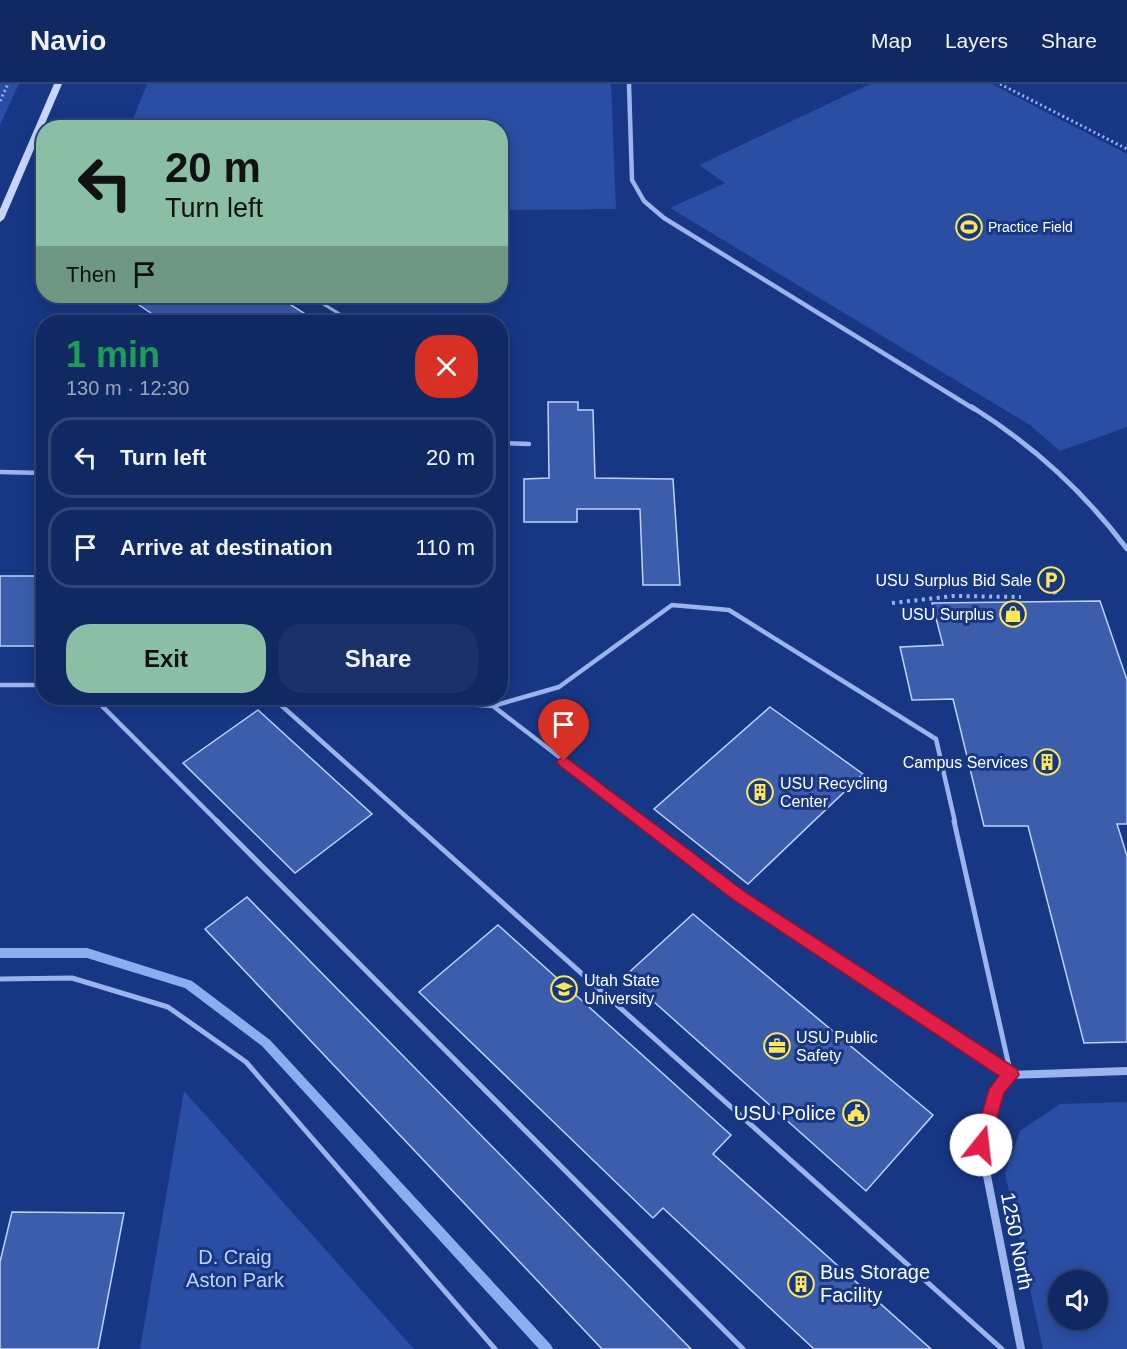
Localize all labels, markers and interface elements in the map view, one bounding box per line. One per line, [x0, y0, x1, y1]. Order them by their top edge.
text: Navio [30, 25, 106, 56]
text: Map [871, 29, 912, 52]
text: Layers [945, 29, 1008, 52]
text: Share [1041, 29, 1097, 52]
icon: left [66, 144, 144, 222]
text: 20 m [165, 144, 261, 191]
text: Turn left [165, 193, 263, 223]
sports icon: Practice Field [954, 212, 984, 242]
place label: Practice Field [988, 219, 1073, 235]
icon: arrive [128, 258, 161, 291]
text: Then [66, 262, 116, 287]
text: 1 min [66, 334, 160, 375]
button: close [415, 335, 478, 398]
text: 130 m · 12:30 [66, 377, 189, 399]
icon: left [69, 441, 102, 474]
text: Turn left [120, 445, 206, 470]
text: 20 m [426, 445, 475, 470]
icon: arrive [69, 531, 102, 564]
text: Arrive at destination [120, 535, 333, 560]
text: 110 m [415, 535, 475, 560]
parking icon: USU Surplus Bid Sale [1036, 565, 1066, 595]
place label: USU Surplus Bid Sale [875, 572, 1032, 589]
shop icon: USU Surplus [998, 599, 1028, 629]
place label: USU Surplus [902, 606, 994, 623]
button: Exit [66, 624, 266, 693]
button: Share [278, 624, 478, 693]
pin [538, 699, 589, 761]
icon: arrive [547, 708, 580, 741]
building icon: Campus Services [1032, 747, 1062, 777]
place label: Campus Services [903, 754, 1028, 771]
place label: USU Recycling Center [780, 775, 888, 810]
building icon: USU Recycling Center [745, 777, 775, 807]
place label: Utah State University [584, 972, 660, 1007]
school or university icon: Utah State University [549, 974, 579, 1004]
place label: USU Public Safety [796, 1029, 878, 1064]
office icon: USU Public Safety [762, 1031, 792, 1061]
public building icon: USU Police [841, 1098, 871, 1128]
place label: USU Police [734, 1102, 836, 1124]
position arrow [949, 1113, 1013, 1177]
street label: 1250 North [997, 1190, 1037, 1292]
park label: D. Craig Aston Park [186, 1246, 285, 1291]
place label: Bus Storage Facility [820, 1261, 930, 1306]
building icon: Bus Storage Facility [786, 1269, 816, 1299]
map controls [1048, 1270, 1108, 1330]
button: sound [1048, 1270, 1108, 1330]

